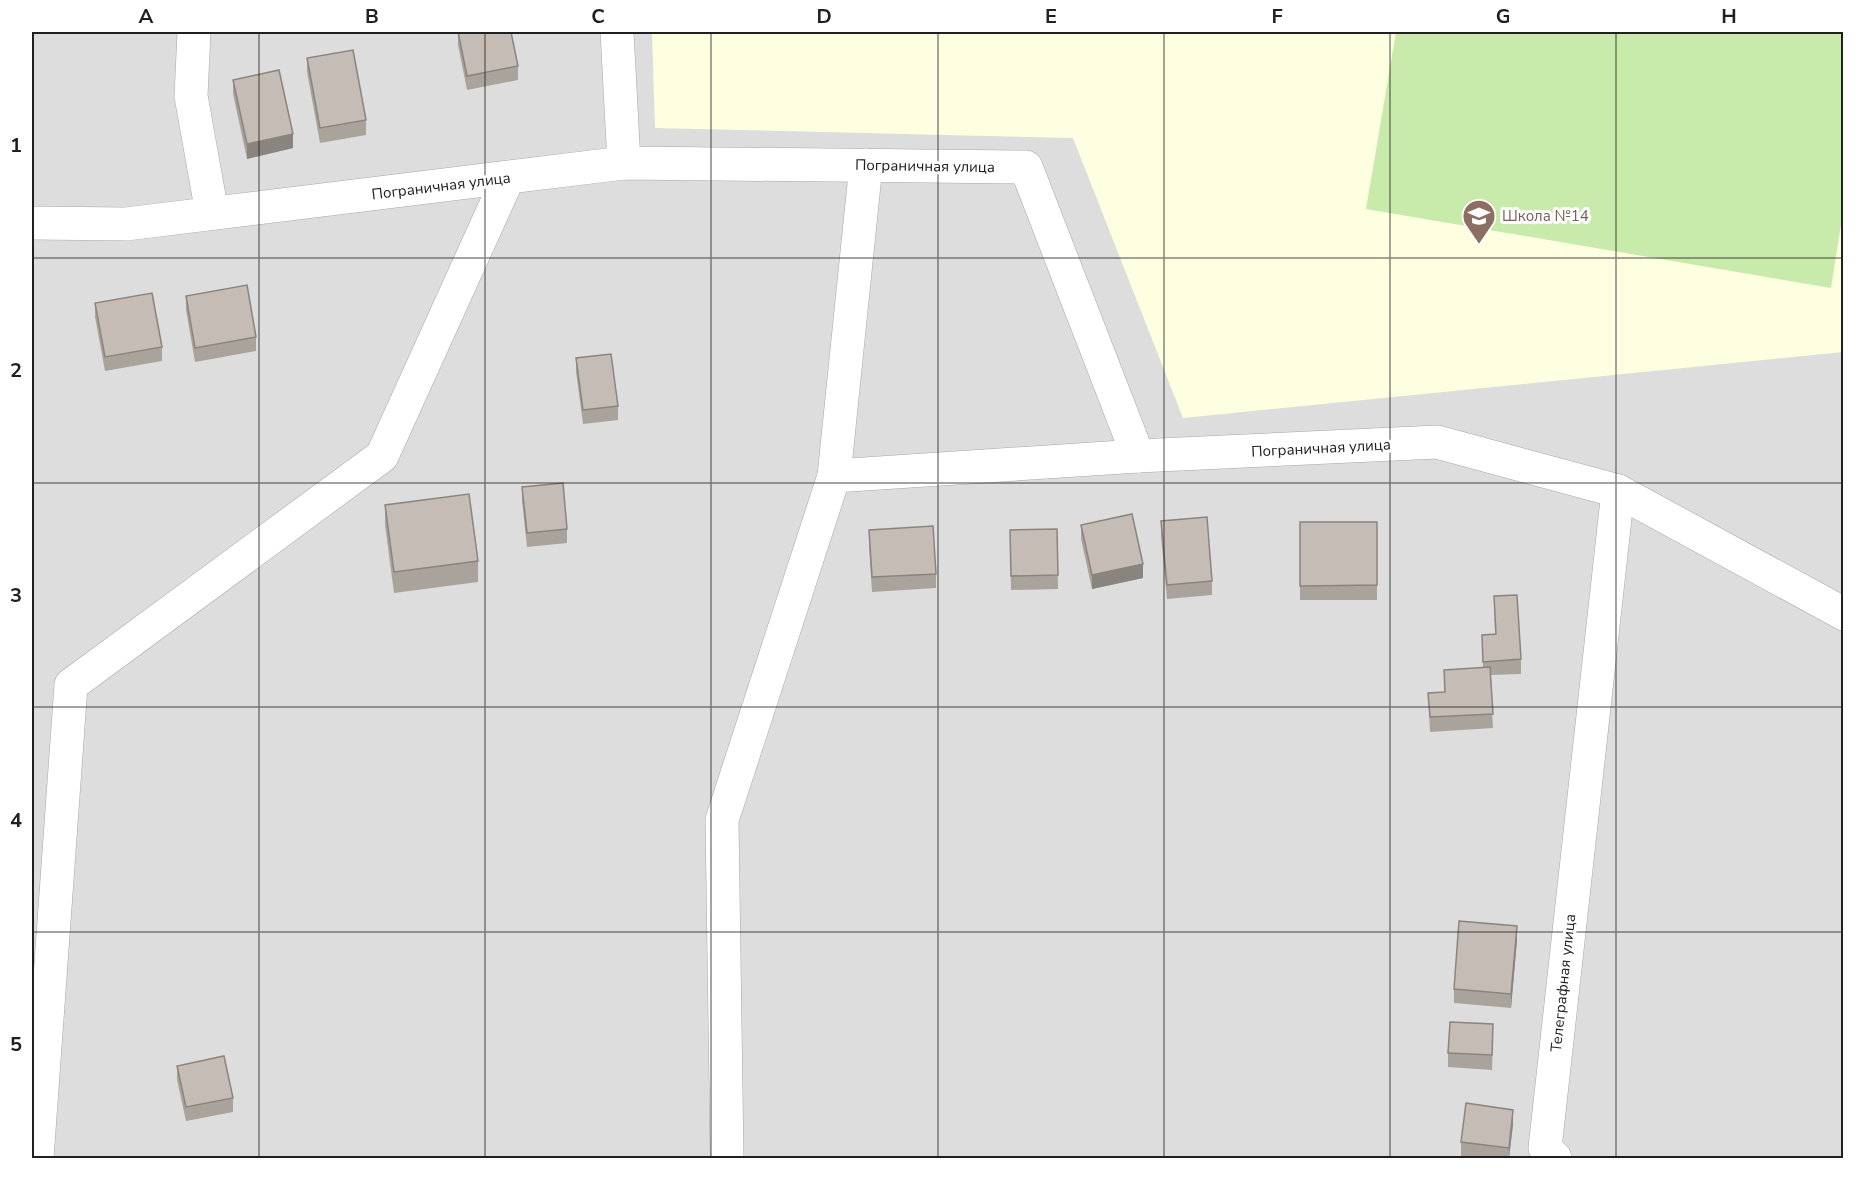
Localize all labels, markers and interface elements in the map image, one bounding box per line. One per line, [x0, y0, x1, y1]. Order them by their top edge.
text: A [139, 3, 154, 30]
text: B [365, 3, 379, 30]
text: C [591, 3, 605, 30]
text: D [816, 3, 832, 30]
text: E [1045, 3, 1057, 30]
text: F [1271, 3, 1283, 30]
text: G [1496, 3, 1510, 30]
text: H [1721, 3, 1737, 30]
text: 1 [10, 132, 22, 159]
street label: Пограничная улица [855, 155, 995, 177]
street label: Пограничная улица [370, 168, 512, 204]
school or university icon: Школа №14 [1461, 198, 1497, 245]
place label: Школа №14 [1502, 206, 1589, 226]
text: 2 [10, 357, 22, 384]
street label: Пограничная улица [1251, 434, 1391, 462]
text: 3 [10, 582, 22, 609]
text: 4 [10, 807, 22, 834]
street label: Телеграфная улица [1546, 913, 1580, 1053]
text: 5 [10, 1031, 22, 1058]

